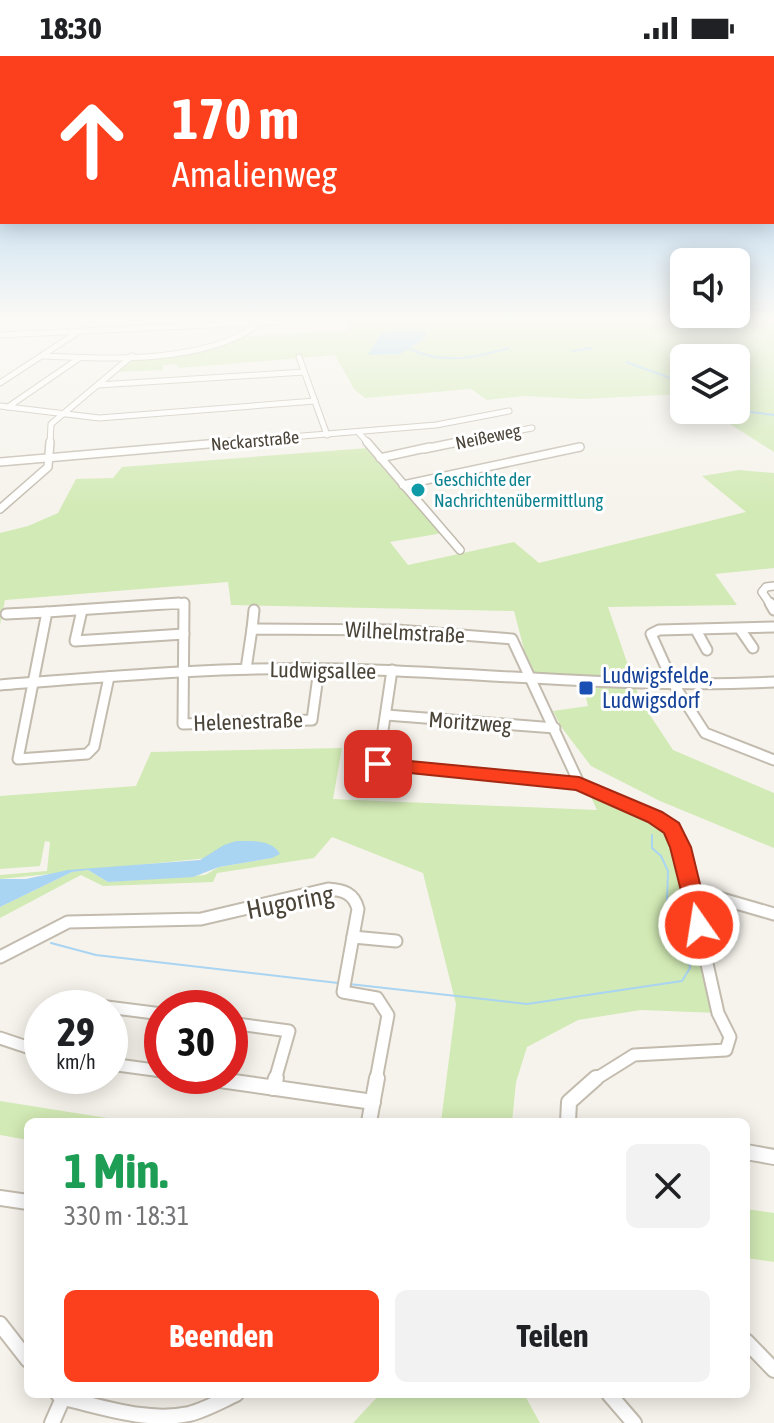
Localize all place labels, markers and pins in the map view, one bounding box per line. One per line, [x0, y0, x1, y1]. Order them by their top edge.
place label: Geschichte der Nachrichtenübermittlung [434, 469, 603, 511]
marker: Geschichte der Nachrichtenübermittlung [409, 481, 427, 499]
place label: Ludwigsfelde, Ludwigsdorf [602, 662, 713, 713]
marker: Ludwigsfelde, Ludwigsdorf [577, 679, 595, 697]
pin [344, 730, 412, 798]

